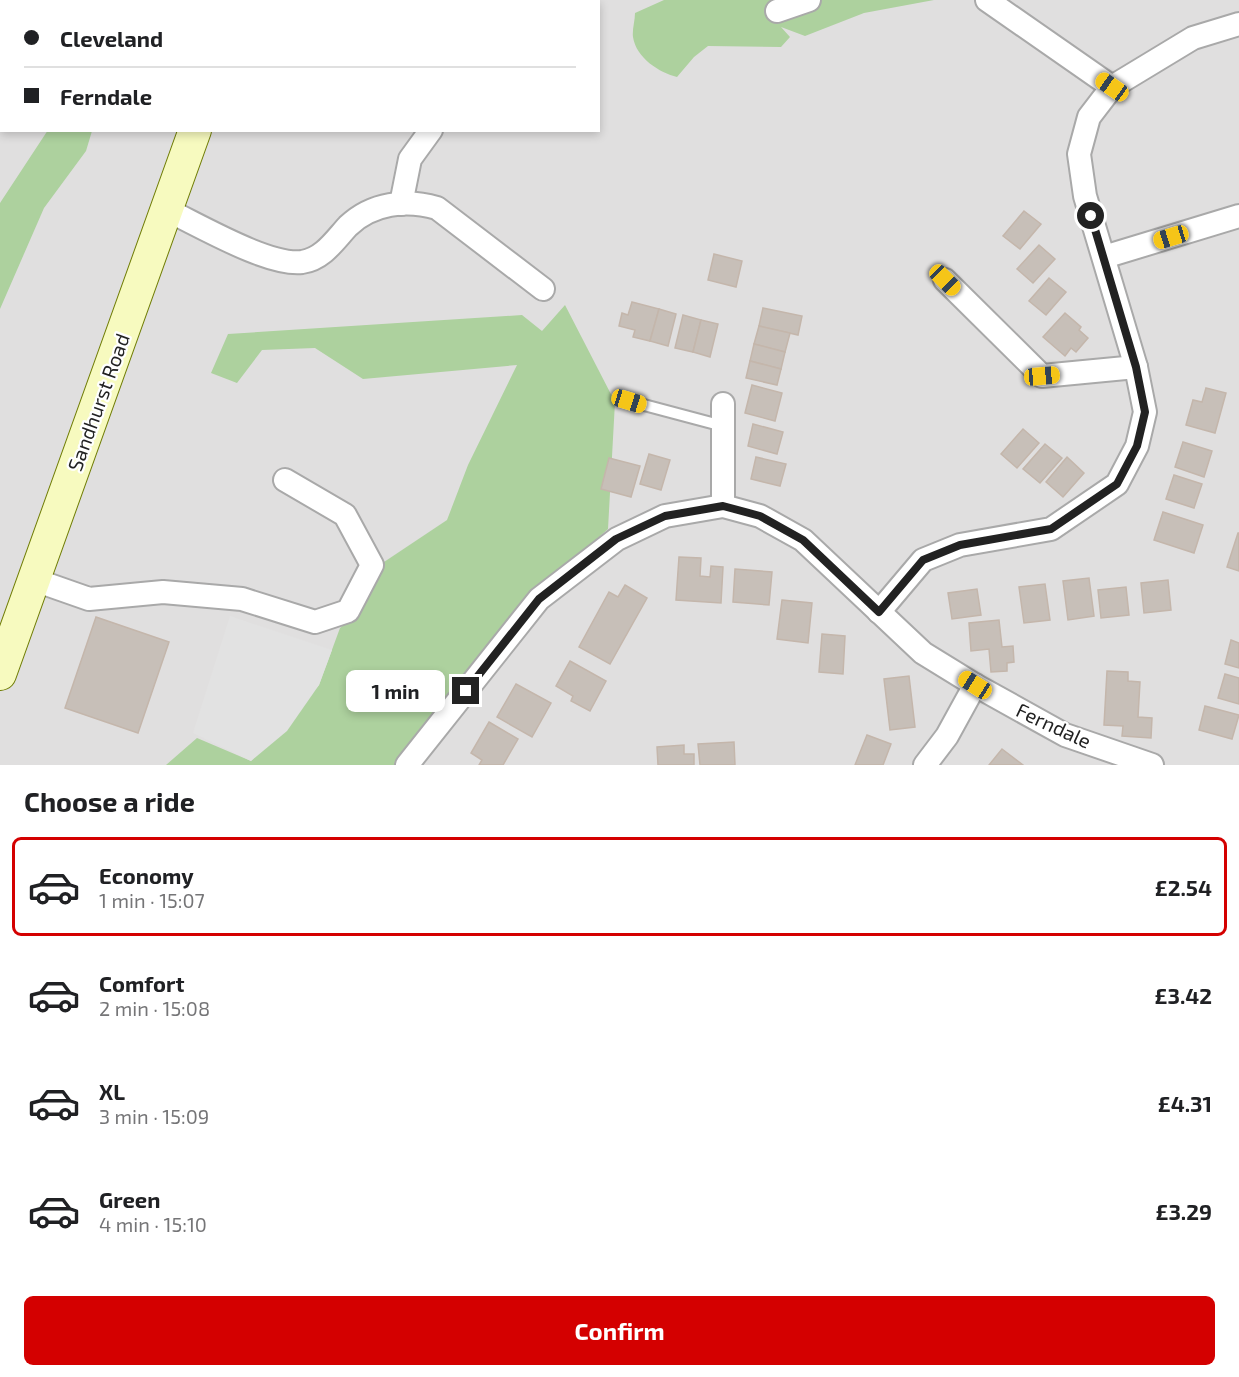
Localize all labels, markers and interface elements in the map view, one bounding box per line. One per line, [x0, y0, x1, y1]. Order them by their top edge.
text: Cleveland [60, 25, 163, 51]
car [1092, 69, 1132, 105]
text: Ferndale [60, 83, 152, 109]
route start [1077, 202, 1104, 229]
car [1151, 223, 1191, 251]
car [926, 261, 964, 299]
street label: Sandhurst Road [62, 330, 134, 474]
car [1023, 365, 1061, 387]
car [609, 387, 649, 415]
car [955, 668, 995, 702]
callout: 1 min [346, 670, 445, 712]
route end [452, 677, 479, 704]
text: 1 min [371, 679, 420, 703]
street label: Ferndale [1013, 697, 1095, 753]
text: Choose a ride [24, 785, 195, 817]
icon: car [27, 860, 81, 914]
text: Economy [99, 862, 194, 888]
text: £2.54 [1155, 874, 1212, 900]
text: 1 min · 15:07 [99, 888, 205, 912]
icon: car [27, 968, 81, 1022]
text: Comfort [99, 970, 184, 996]
text: £3.42 [1155, 982, 1212, 1008]
text: 2 min · 15:08 [99, 996, 210, 1020]
icon: car [27, 1076, 81, 1130]
text: XL [99, 1078, 125, 1104]
text: £4.31 [1158, 1090, 1212, 1116]
text: 3 min · 15:09 [99, 1104, 209, 1128]
icon: car [27, 1184, 81, 1238]
text: Green [99, 1186, 161, 1212]
text: £3.29 [1156, 1198, 1212, 1224]
text: 4 min · 15:10 [99, 1212, 207, 1236]
button: Confirm [24, 1296, 1215, 1365]

